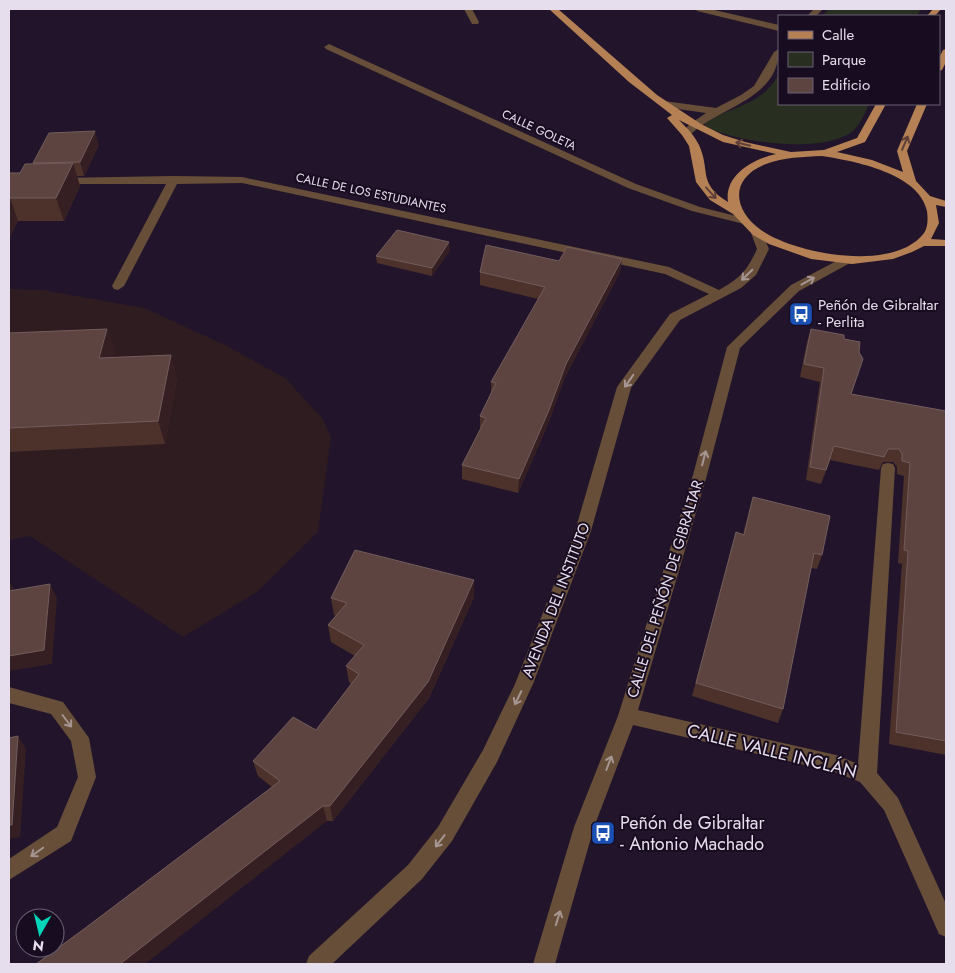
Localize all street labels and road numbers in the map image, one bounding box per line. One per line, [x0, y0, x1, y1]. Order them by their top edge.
street label: CALLE GOLETA [499, 105, 579, 155]
street label: CALLE DE LOS ESTUDIANTES [294, 168, 448, 218]
street label: CALLE DEL PEÑÓN DE GIBRALTAR [621, 477, 709, 700]
street label: AVENIDA DEL INSTITUTO [516, 519, 596, 681]
street label: CALLE VALLE INCLÁN [684, 717, 860, 785]

